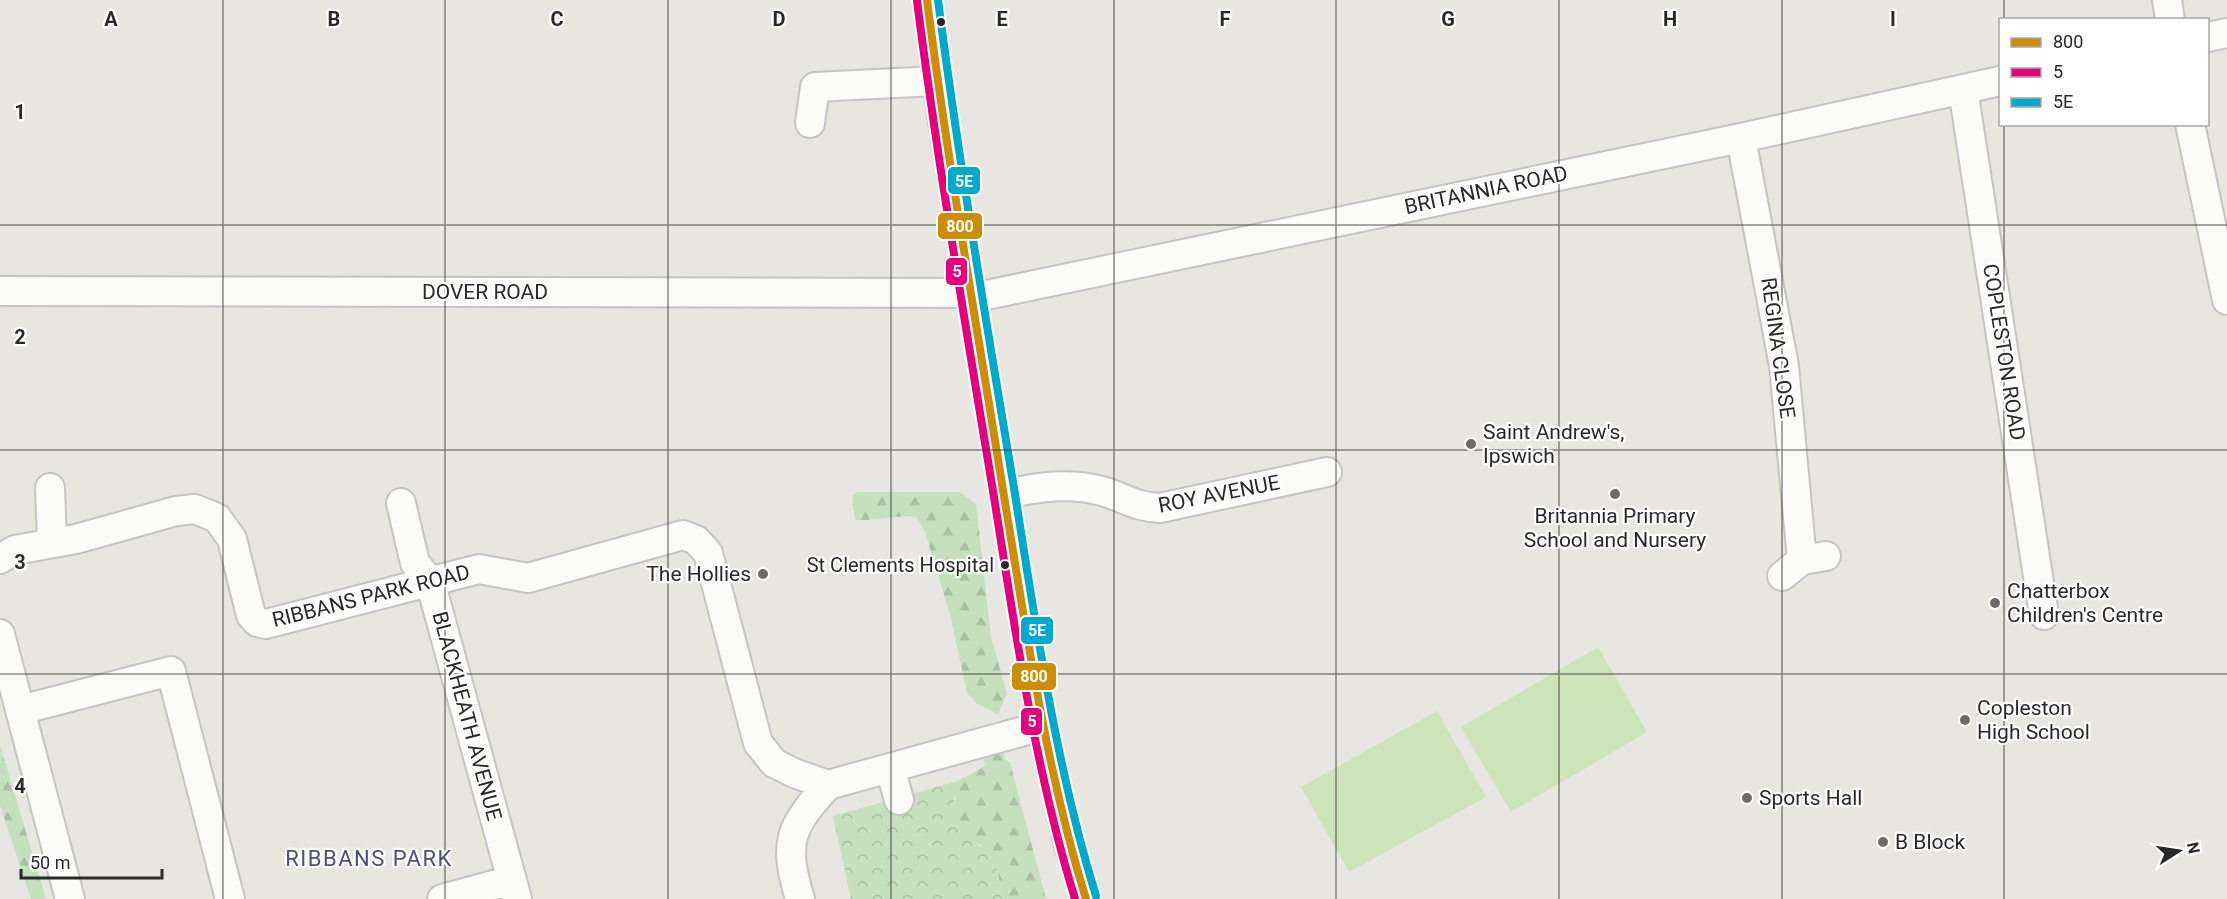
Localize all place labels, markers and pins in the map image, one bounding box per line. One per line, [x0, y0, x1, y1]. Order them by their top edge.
unlabelled marker [935, 16, 947, 28]
place label: Saint Andrew's, Ipswich [1483, 420, 1624, 468]
marker: Saint Andrew's, Ipswich [1464, 437, 1478, 451]
marker: Britannia Primary School and Nursery [1608, 487, 1622, 501]
place label: Britannia Primary School and Nursery [1524, 504, 1706, 552]
place label: St Clements Hospital [807, 553, 994, 577]
marker: St Clements Hospital [999, 559, 1011, 571]
place label: The Hollies [646, 562, 751, 586]
marker: The Hollies [756, 567, 770, 581]
place label: Chatterbox Children's Centre [2007, 579, 2163, 627]
marker: Chatterbox Children's Centre [1988, 596, 2002, 610]
place label: Copleston High School [1977, 696, 2090, 744]
marker: Copleston High School [1958, 713, 1972, 727]
place label: Sports Hall [1759, 786, 1862, 810]
marker: Sports Hall [1740, 791, 1754, 805]
place label: B Block [1895, 830, 1965, 854]
marker: B Block [1876, 835, 1890, 849]

